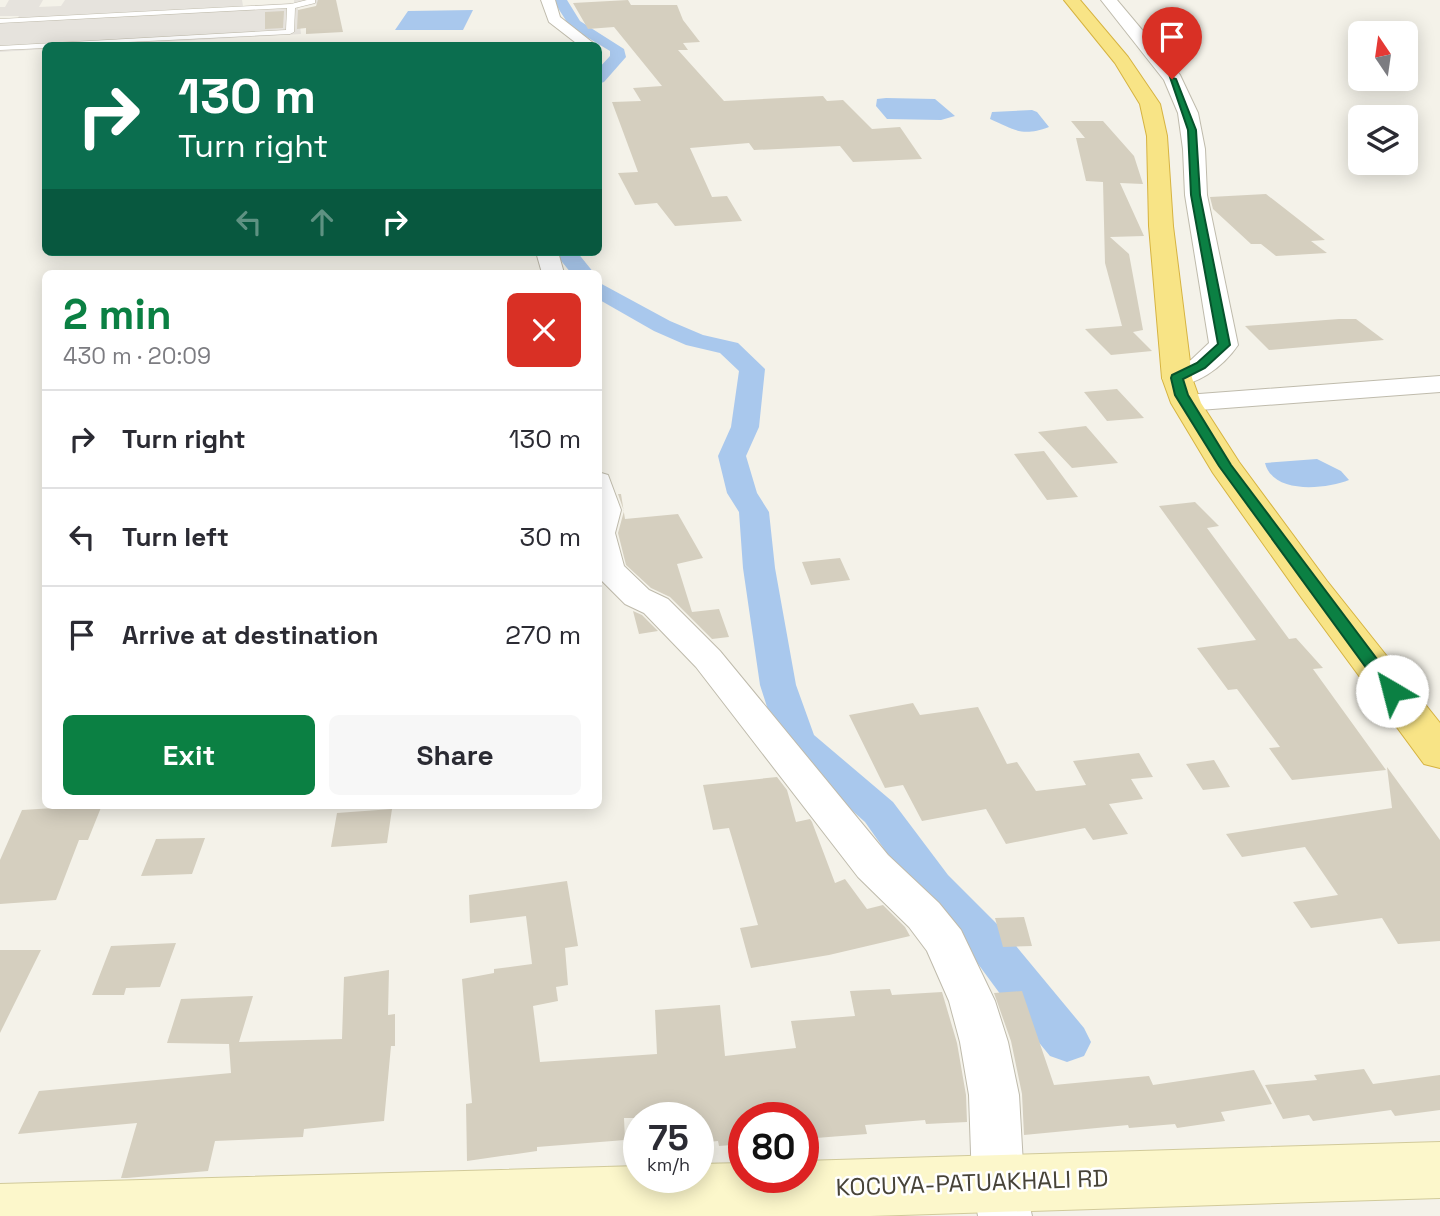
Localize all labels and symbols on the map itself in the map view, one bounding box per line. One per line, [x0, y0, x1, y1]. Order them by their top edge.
pin [1142, 7, 1202, 79]
north arrow [1348, 21, 1418, 91]
position arrow [1355, 654, 1429, 728]
speed limit sign: 80 [728, 1102, 819, 1193]
street label: KOCUYA-PATUAKHALI RD [835, 1162, 1109, 1203]

